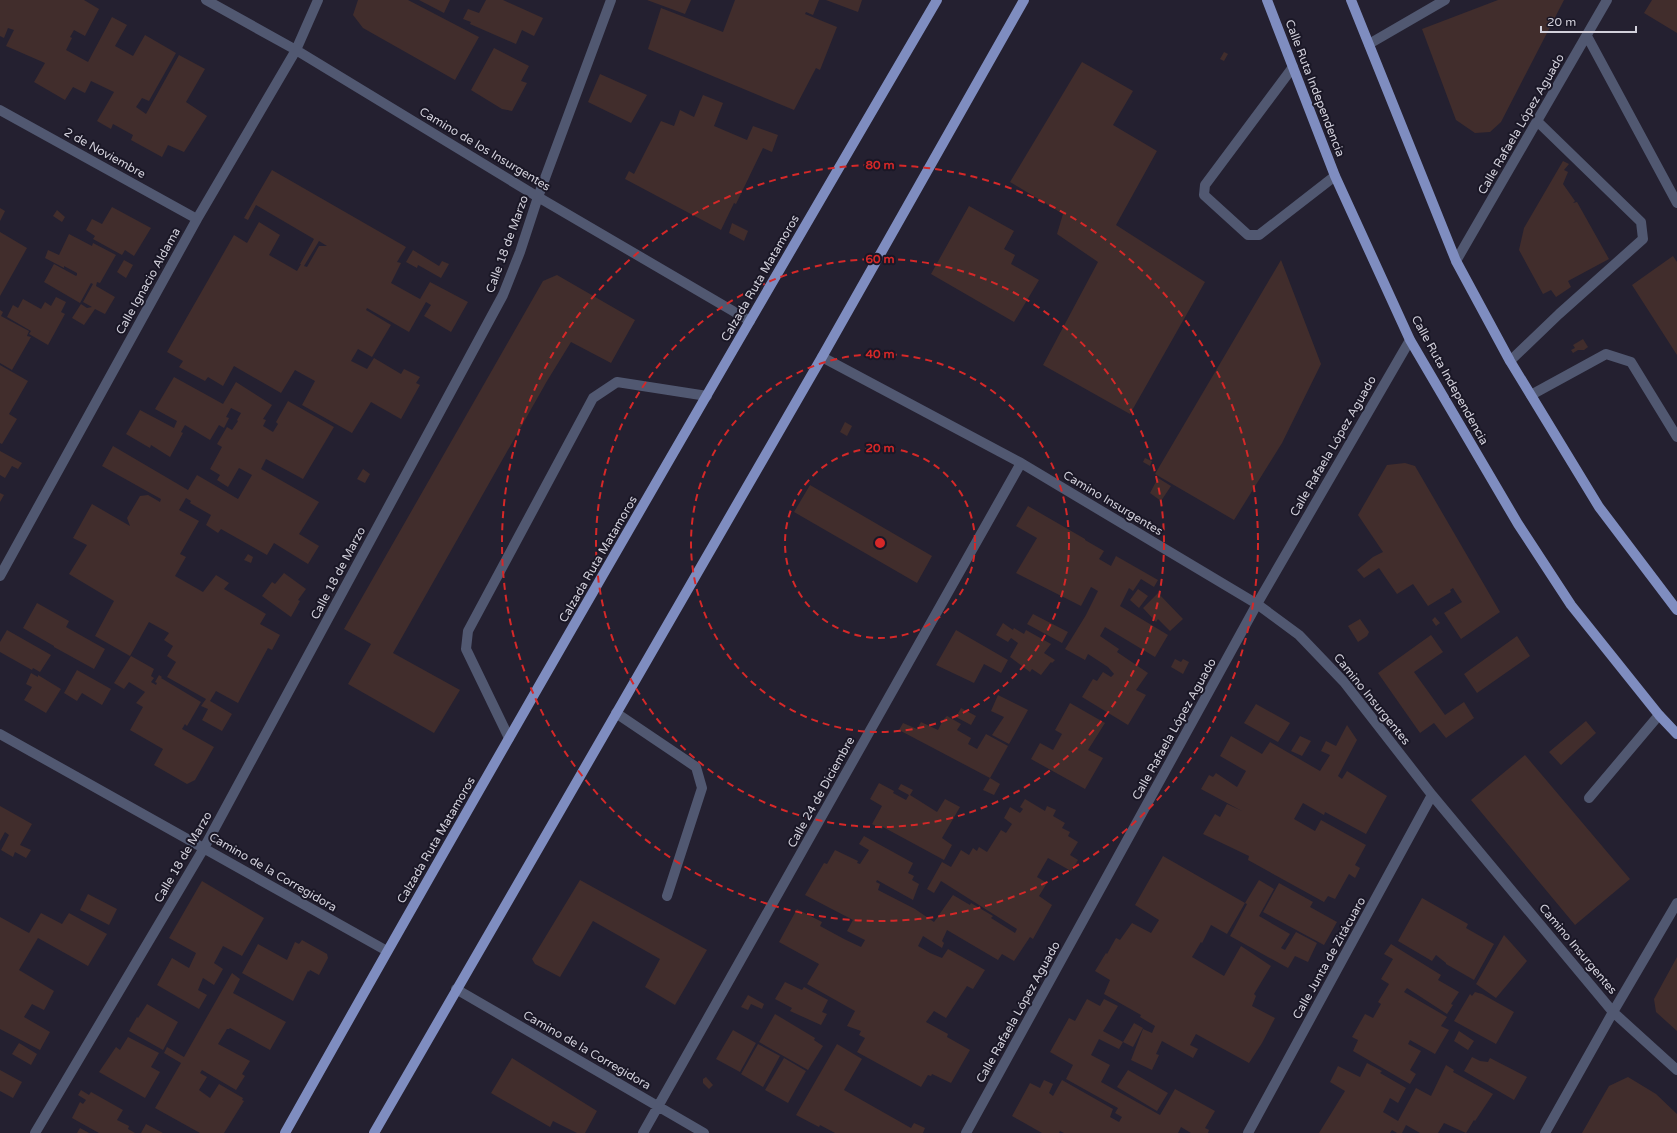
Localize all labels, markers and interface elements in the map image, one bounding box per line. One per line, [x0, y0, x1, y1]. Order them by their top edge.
scale bar [1541, 8, 1636, 34]
text: 20 m [1547, 15, 1576, 29]
street label: Calle Ruta Independencia [1282, 17, 1348, 159]
street label: Calle Rafaela López Aguado [1475, 51, 1567, 197]
street label: Camino de los Insurgentes [417, 104, 553, 194]
street label: 2 de Noviembre [62, 125, 148, 181]
text: 80 m [865, 158, 895, 172]
street label: Calle 18 de Marzo [483, 193, 531, 295]
street label: Calzada Ruta Matamoros [718, 212, 802, 344]
street label: Calle Ignacio Aldama [113, 225, 183, 337]
text: 60 m [865, 252, 895, 266]
street label: Calle Ruta Independencia [1409, 313, 1491, 447]
text: 40 m [865, 347, 895, 361]
street label: Calle Rafaela López Aguado [1287, 373, 1379, 519]
text: 20 m [865, 441, 895, 455]
street label: Camino Insurgentes [1061, 468, 1165, 538]
street label: Calzada Ruta Matamoros [556, 493, 640, 625]
street label: Calle 18 de Marzo [308, 524, 368, 622]
centre of rings [873, 536, 887, 550]
street label: Camino Insurgentes [1331, 650, 1413, 748]
street label: Calle Rafaela López Aguado [1129, 656, 1219, 802]
street label: Calle 24 de Diciembre [785, 734, 857, 850]
street label: Calzada Ruta Matamoros [394, 774, 478, 906]
street label: Calle 18 de Marzo [151, 809, 215, 905]
street label: Camino de la Corregidora [207, 830, 339, 914]
street label: Calle Junta de Zitácuaro [1290, 895, 1368, 1021]
street label: Camino Insurgentes [1536, 901, 1620, 997]
street label: Calle Rafaela López Aguado [973, 939, 1063, 1085]
street label: Camino de la Corregidora [521, 1008, 653, 1092]

